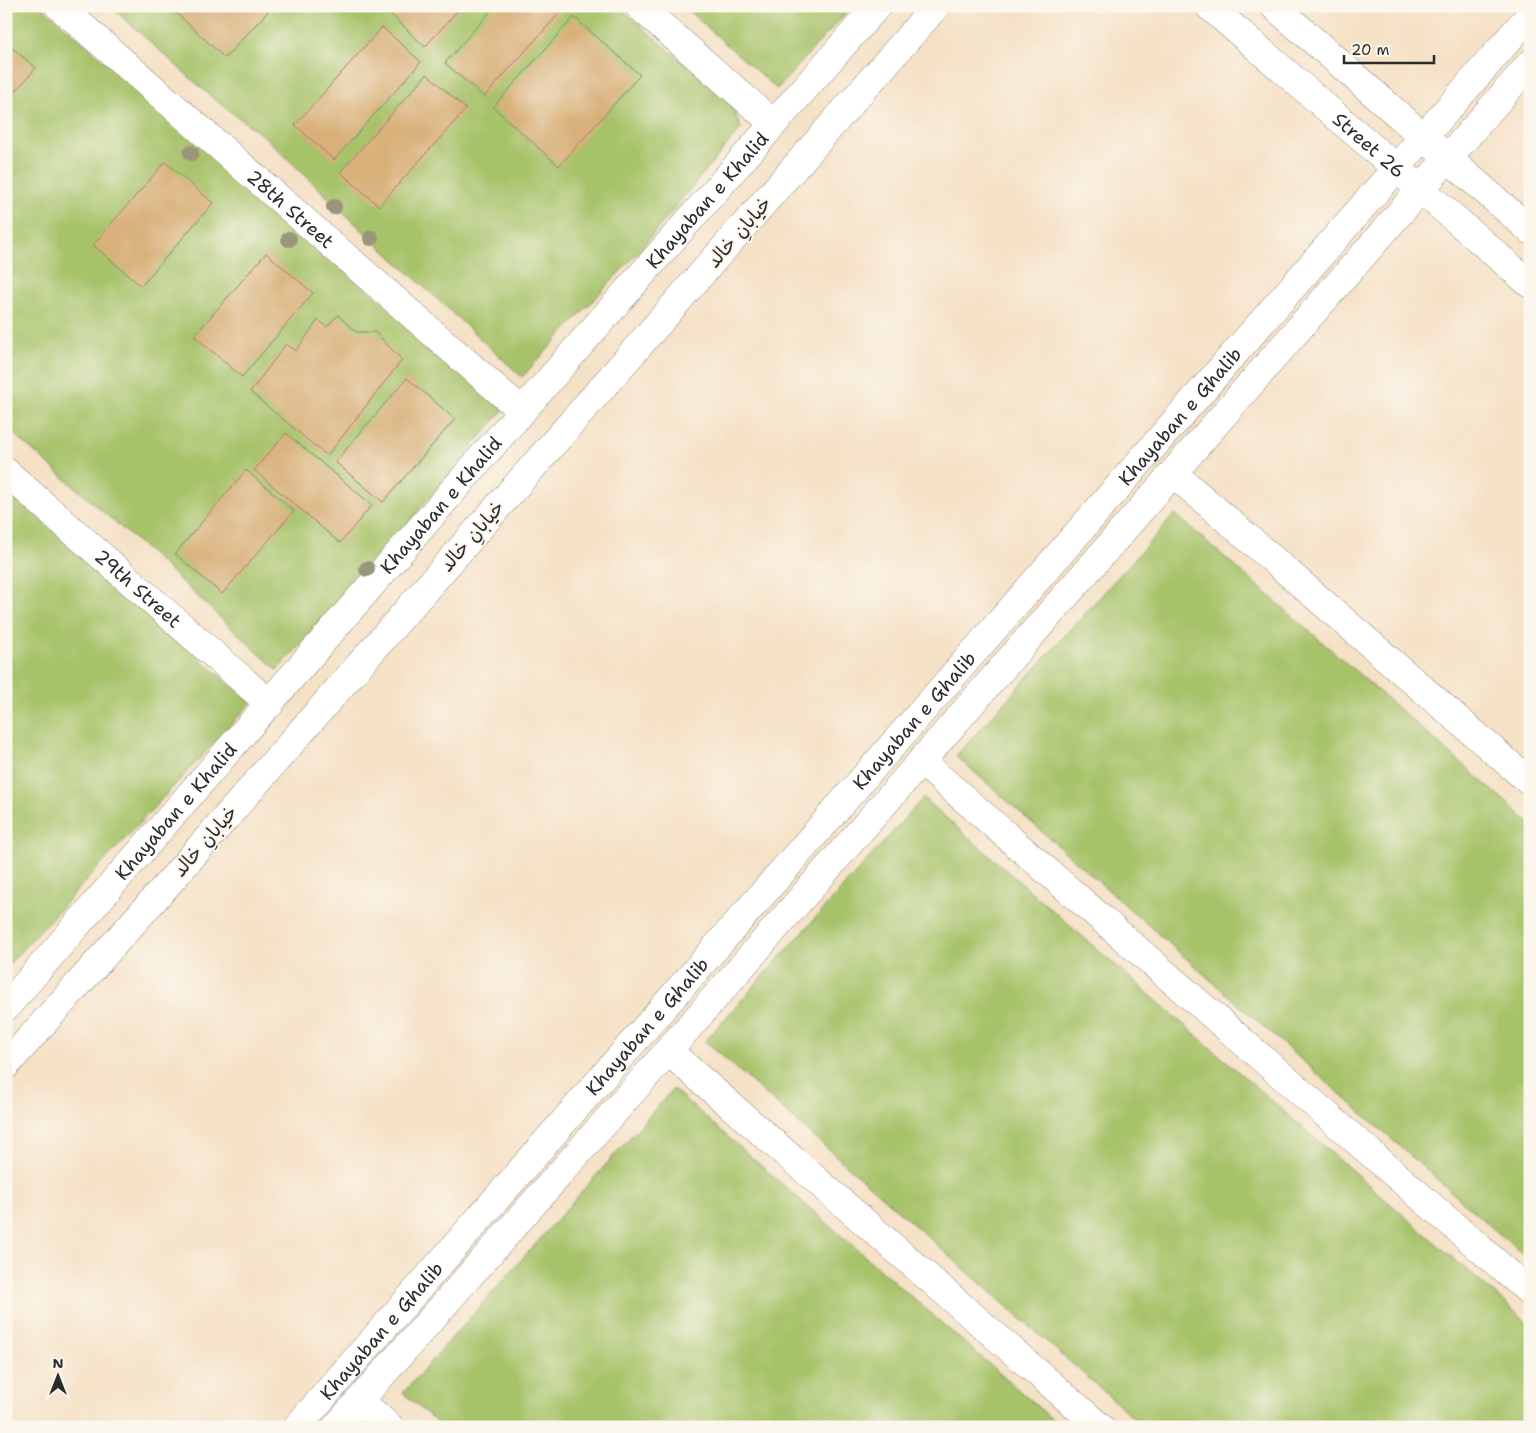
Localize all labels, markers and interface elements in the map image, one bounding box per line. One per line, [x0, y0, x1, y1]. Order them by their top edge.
scale bar [1344, 32, 1434, 64]
text: 20 m [1351, 40, 1390, 60]
street label: Street 26 [1328, 106, 1411, 183]
street label: Khayaban e Khalid [640, 126, 774, 274]
street label: 28th Street [242, 164, 340, 254]
street label: خیابانِ خالد [701, 191, 779, 275]
street label: Khayaban e Ghalib [1112, 342, 1247, 491]
street label: Khayaban e Khalid [374, 431, 507, 579]
street label: خیابانِ خالد [434, 495, 512, 579]
street label: 29th Street [90, 543, 187, 633]
street label: Khayaban e Ghalib [847, 646, 981, 795]
street label: Khayaban e Khalid [109, 737, 242, 885]
street label: خیابانِ خالد [167, 800, 245, 884]
street label: Khayaban e Ghalib [580, 952, 714, 1101]
street label: Khayaban e Ghalib [314, 1256, 448, 1405]
north arrow [32, 1350, 82, 1400]
text: N [52, 1354, 64, 1372]

